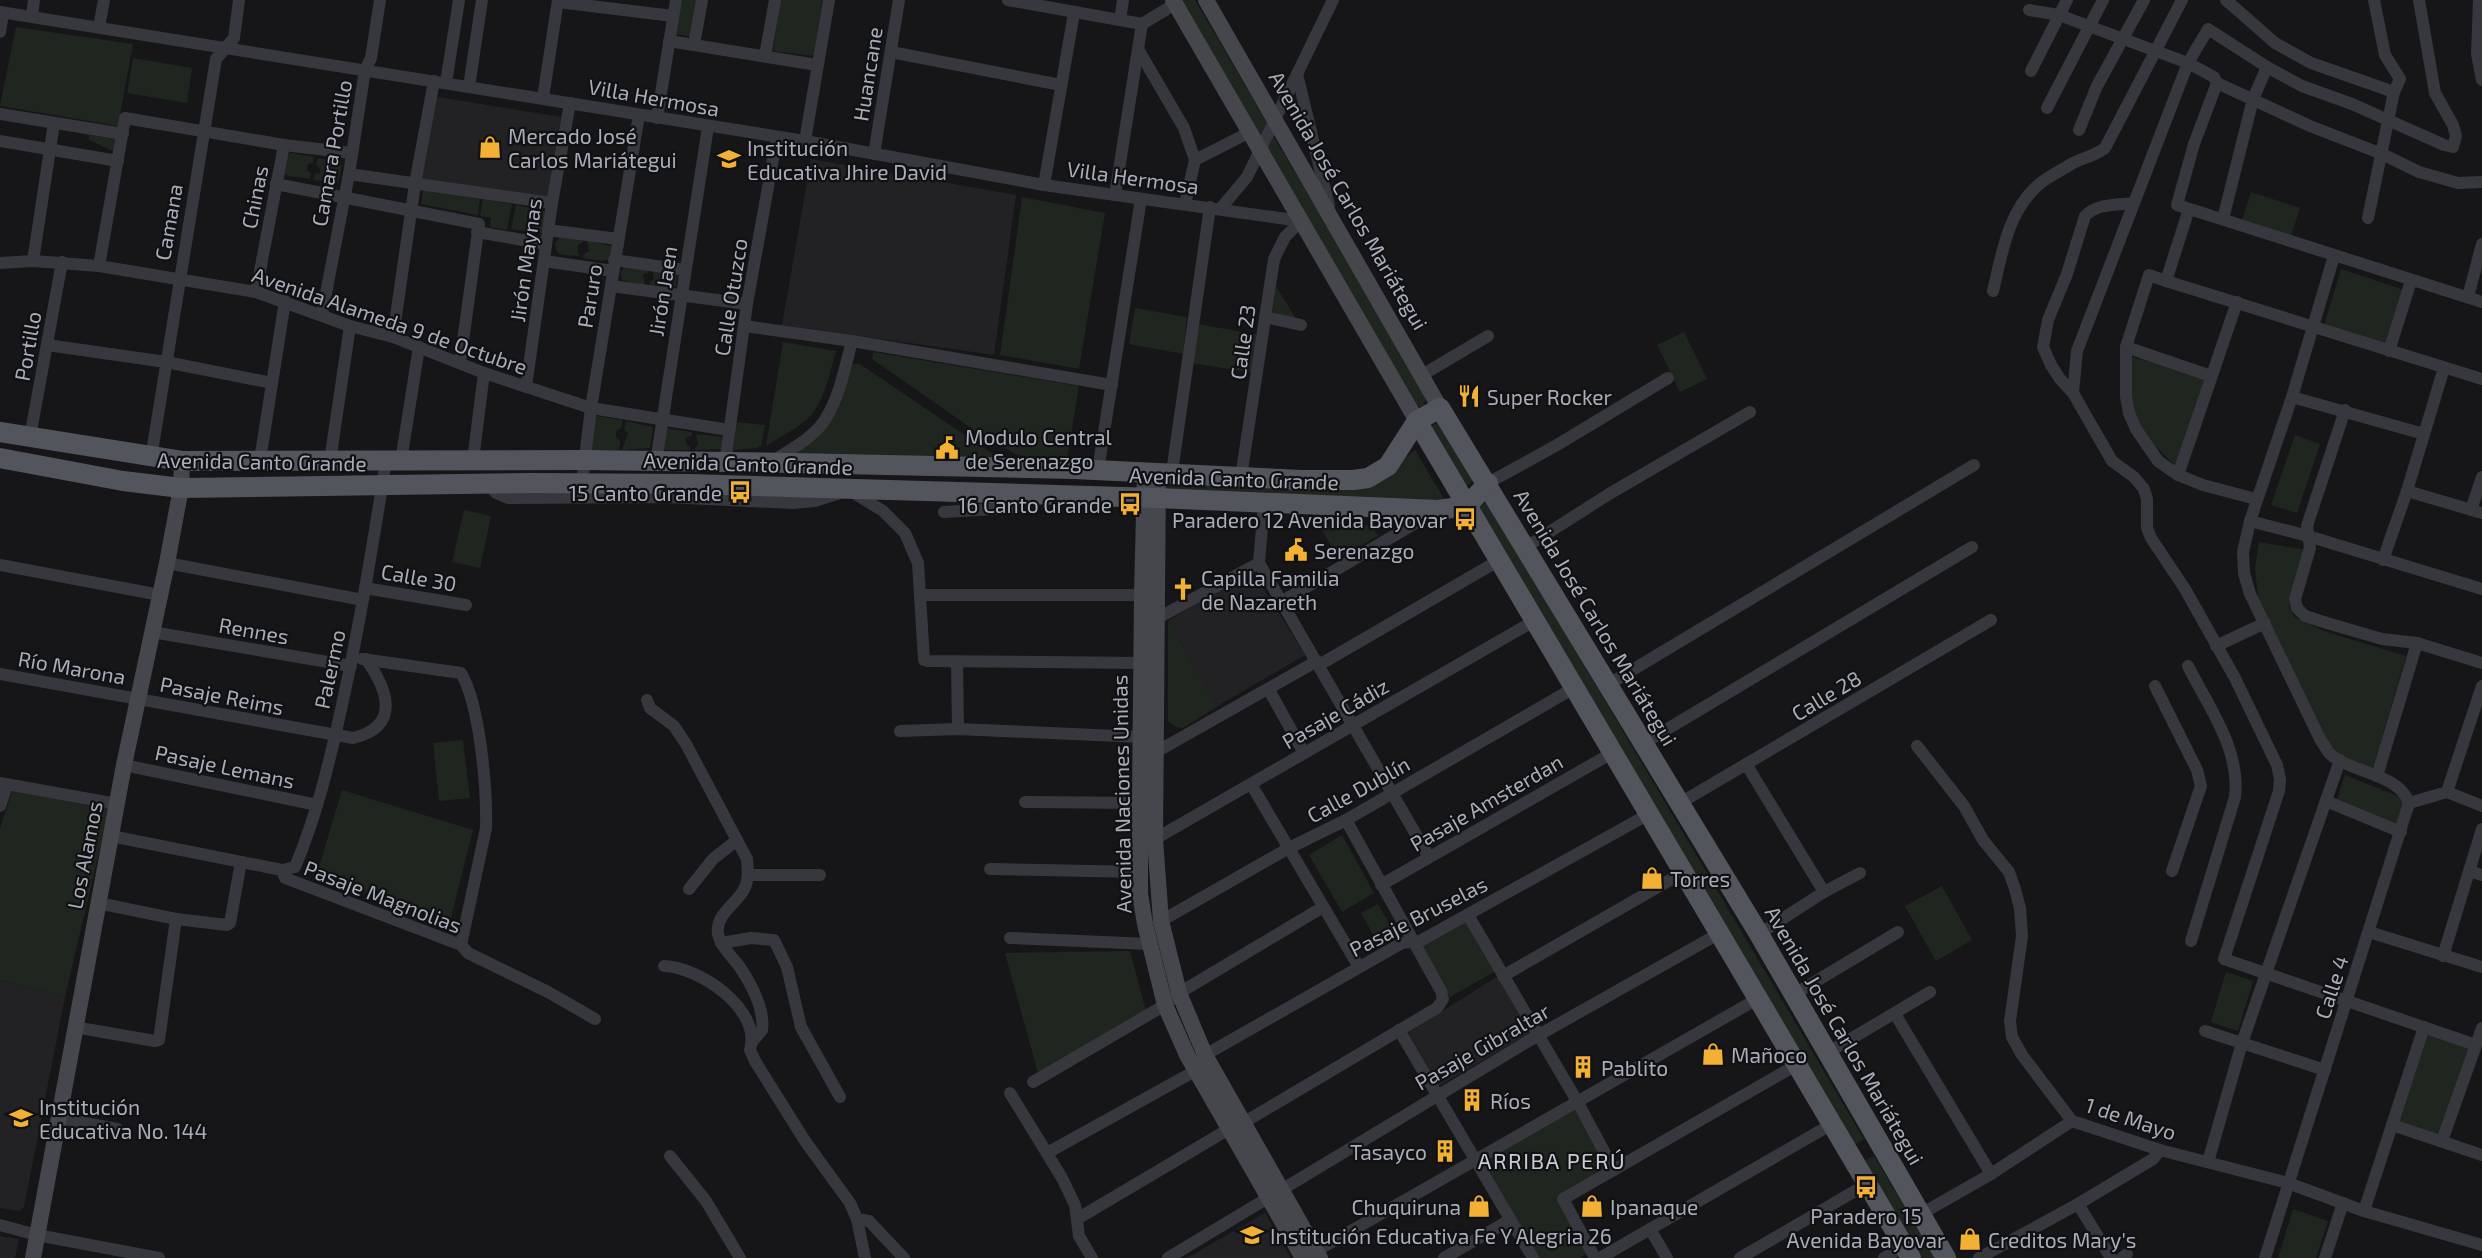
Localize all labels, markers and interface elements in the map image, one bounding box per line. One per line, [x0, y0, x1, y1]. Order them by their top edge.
street label: Huancane [847, 25, 887, 123]
street label: Avenida José Carlos Mariátegui [1265, 66, 1433, 334]
street label: Villa Hermosa [586, 73, 722, 121]
street label: Camara Portillo [306, 78, 356, 228]
place label: Mercado José Carlos Mariátegui [508, 123, 677, 172]
shop icon: Mercado José Carlos Mariátegui [477, 134, 503, 160]
place label: Institución Educativa Jhire David [747, 135, 947, 184]
school or university icon: Institución Educativa Jhire David [716, 146, 742, 172]
street label: Villa Hermosa [1065, 155, 1201, 199]
street label: Chinas [236, 163, 272, 231]
street label: Camana [149, 182, 187, 262]
street label: Jirón Maynas [504, 196, 546, 324]
street label: Calle Otuzco [708, 236, 752, 358]
street label: Jirón Jaen [643, 244, 681, 338]
street label: Avenida Alameda 9 de Octubre [249, 261, 531, 379]
street label: Paruro [572, 262, 606, 330]
street label: Calle 23 [1224, 303, 1260, 381]
street label: Portillo [9, 309, 45, 383]
restaurant icon: Super Rocker [1456, 383, 1482, 409]
place label: Super Rocker [1487, 384, 1613, 409]
place label: Modulo Central de Serenazgo [965, 424, 1113, 473]
public building icon: Modulo Central de Serenazgo [934, 435, 960, 461]
street label: Avenida Canto Grande [157, 447, 367, 475]
street label: Avenida Canto Grande [643, 447, 853, 479]
street label: Avenida Canto Grande [1129, 462, 1339, 494]
bus stop icon: 15 Canto Grande [727, 479, 753, 505]
place label: 15 Canto Grande [569, 480, 722, 505]
street label: Avenida José Carlos Mariátegui [1509, 484, 1683, 750]
bus stop icon: 16 Canto Grande [1117, 491, 1143, 517]
place label: 16 Canto Grande [958, 492, 1112, 517]
bus stop icon: Paradero 12 Avenida Bayovar [1452, 506, 1478, 532]
place label: Paradero 12 Avenida Bayovar [1172, 507, 1448, 532]
public building icon: Serenazgo [1283, 537, 1309, 563]
place label: Serenazgo [1314, 538, 1415, 563]
street label: Calle 30 [379, 558, 459, 596]
place label: Capilla Familia de Nazareth [1201, 565, 1340, 614]
church icon: Capilla Familia de Nazareth [1170, 576, 1196, 602]
street label: Rennes [217, 612, 291, 648]
street label: Palermo [308, 627, 350, 711]
street label: Río Marona [16, 645, 128, 689]
street label: Calle 28 [1787, 665, 1865, 725]
street label: Pasaje Reims [158, 671, 286, 720]
street label: Pasaje Cádiz [1277, 672, 1393, 754]
street label: Avenida Naciones Unidas [1106, 674, 1136, 914]
street label: Pasaje Lemans [153, 739, 297, 794]
street label: Pasaje Amsterdan [1405, 748, 1567, 857]
street label: Calle Dublín [1302, 751, 1414, 827]
street label: Los Alamos [61, 799, 107, 911]
street label: Pasaje Magnolias [300, 854, 465, 938]
shop icon: Torres [1639, 865, 1665, 891]
place label: Torres [1670, 866, 1730, 891]
street label: Pasaje Bruselas [1345, 871, 1491, 962]
street label: Avenida José Carlos Mariátegui [1761, 901, 1929, 1169]
street label: Calle 4 [2309, 952, 2353, 1022]
street label: Pasaje Gibraltar [1410, 997, 1555, 1096]
shop icon: Mañoco [1700, 1041, 1726, 1067]
place label: Mañoco [1731, 1042, 1807, 1067]
building icon: Pablito [1570, 1054, 1596, 1080]
place label: Pablito [1601, 1055, 1668, 1080]
building icon: Ríos [1459, 1087, 1485, 1113]
place label: Ríos [1490, 1088, 1531, 1113]
street label: 1 de Mayo [2082, 1092, 2180, 1144]
place label: Institución Educativa No. 144 [39, 1094, 207, 1143]
school or university icon: Institución Educativa No. 144 [8, 1105, 34, 1131]
building icon: Tasayco [1432, 1138, 1458, 1164]
place label: Tasayco [1350, 1139, 1427, 1164]
district label: ARRIBA PERÚ [1478, 1147, 1626, 1173]
bus stop icon: Paradero 15 Avenida Bayovar [1853, 1174, 1879, 1200]
shop icon: Chuquiruna [1466, 1193, 1492, 1219]
shop icon: Ipanaque [1579, 1193, 1605, 1219]
place label: Chuquiruna [1352, 1194, 1461, 1219]
place label: Ipanaque [1610, 1194, 1698, 1219]
place label: Paradero 15 Avenida Bayovar [1787, 1203, 1946, 1252]
school or university icon: Institución Educativa Fe Y Alegria 26 [1239, 1222, 1265, 1248]
place label: Institución Educativa Fe Y Alegria 26 [1270, 1223, 1612, 1248]
shop icon: Creditos Mary's [1957, 1226, 1983, 1252]
place label: Creditos Mary's [1988, 1227, 2136, 1252]

